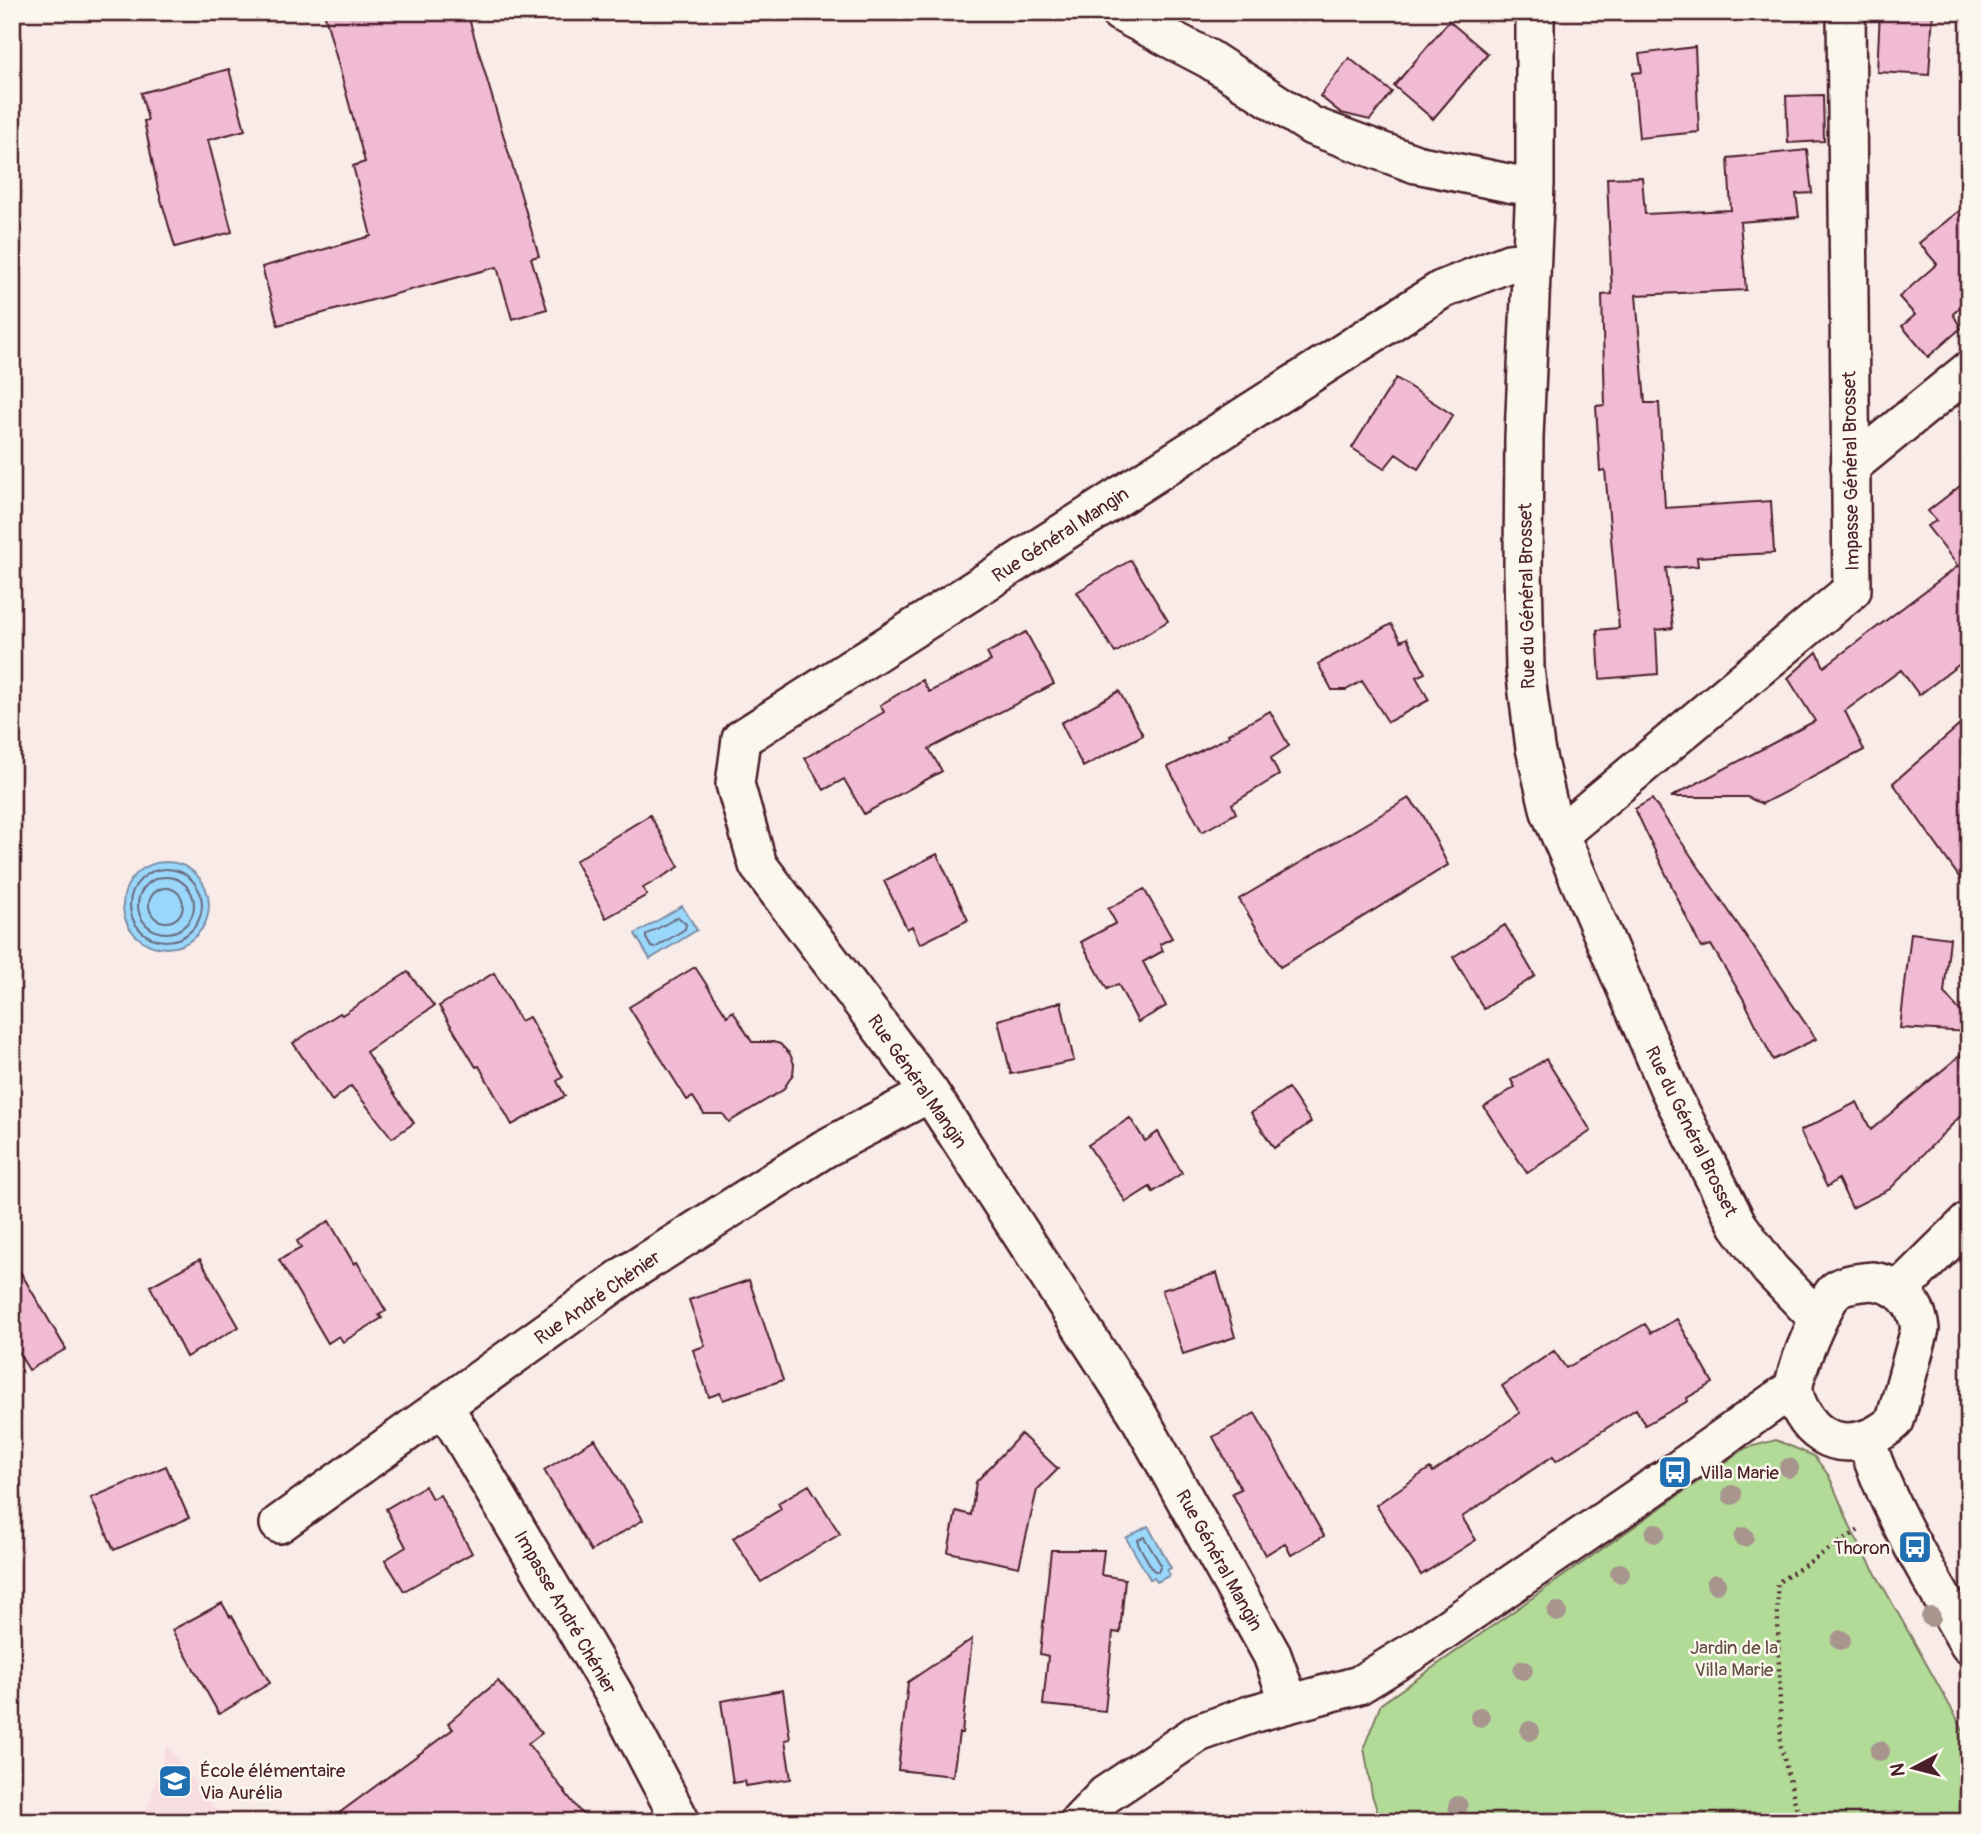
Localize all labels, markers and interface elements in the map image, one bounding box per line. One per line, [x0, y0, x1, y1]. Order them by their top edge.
street label: Impasse Général Brosset [1837, 371, 1865, 571]
street label: Rue Général Mangin [988, 482, 1133, 588]
street label: Rue du Général Brosset [1513, 502, 1541, 689]
street label: Rue Général Mangin [862, 1010, 972, 1153]
street label: Rue du Général Brosset [1639, 1042, 1743, 1221]
street label: Rue André Chénier [530, 1245, 665, 1350]
bus stop icon: Villa Marie [1656, 1453, 1694, 1491]
place label: Villa Marie [1700, 1461, 1779, 1485]
street label: Rue Général Mangin [1170, 1486, 1268, 1635]
street label: Impasse André Chénier [509, 1526, 622, 1699]
bus stop icon: Thoron [1896, 1528, 1934, 1566]
place label: Thoron [1833, 1536, 1890, 1560]
park label: Jardin de la Villa Marie [1690, 1636, 1778, 1682]
north arrow [1880, 1732, 1950, 1802]
place label: École élémentaire Via Aurélia [200, 1759, 346, 1805]
school or university icon: École élémentaire Via Aurélia [156, 1762, 194, 1800]
text: N [1885, 1762, 1911, 1778]

